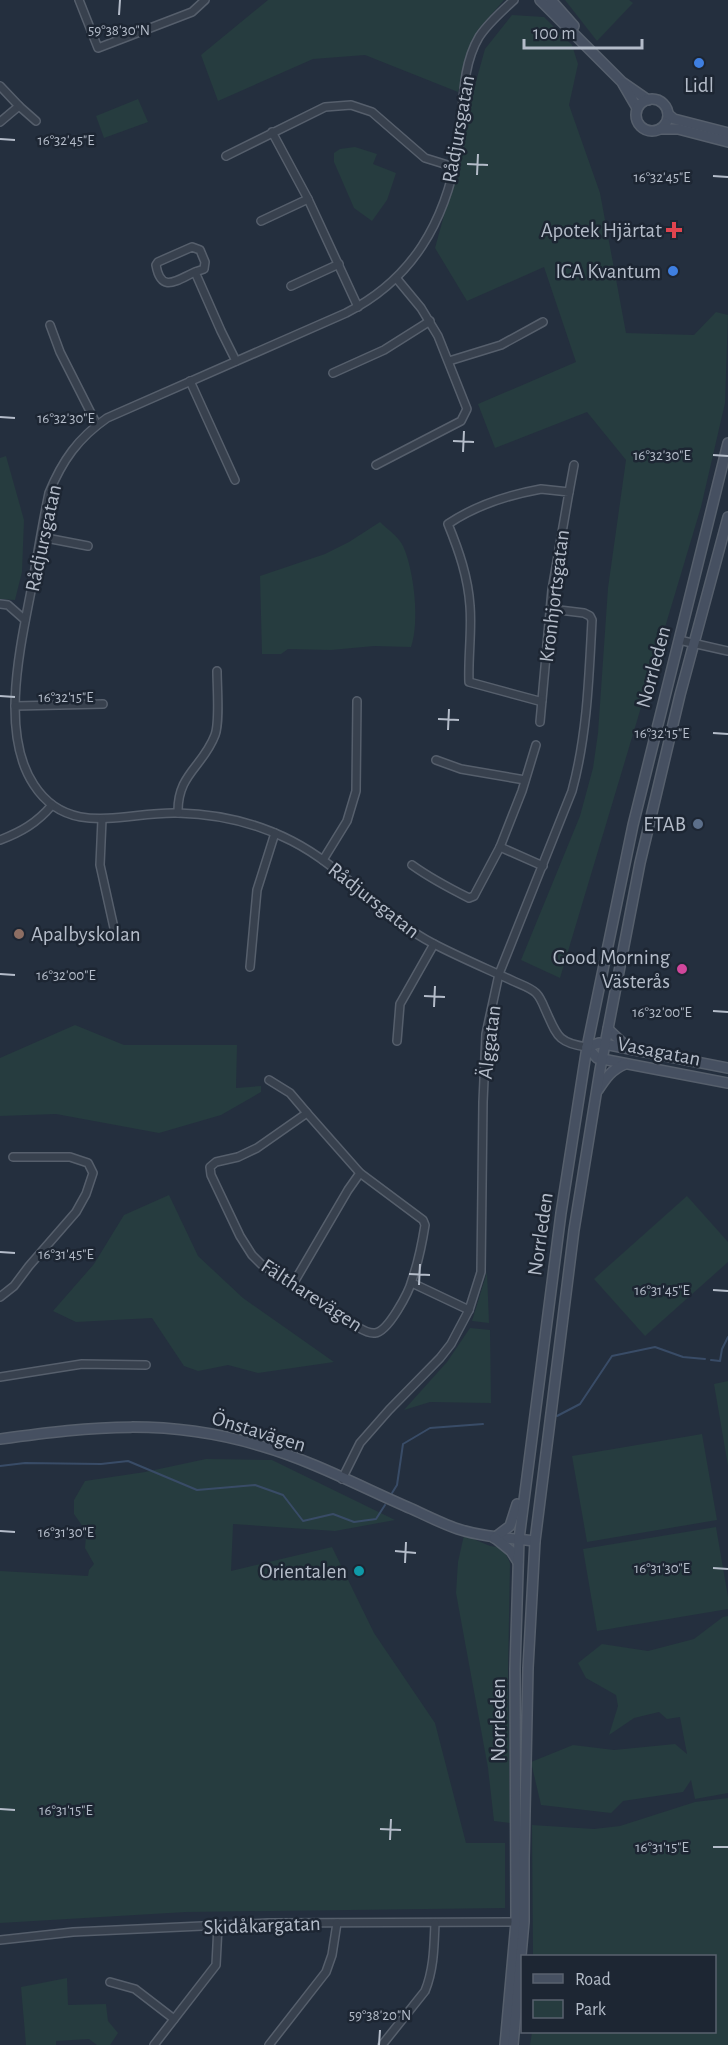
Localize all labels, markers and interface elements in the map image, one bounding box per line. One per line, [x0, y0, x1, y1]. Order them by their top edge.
scale bar [524, 12, 642, 50]
text: 59°38'30"N [88, 23, 150, 38]
text: 100 m [533, 25, 576, 43]
marker: Lidl [692, 56, 706, 70]
street label: Rådjursgatan [439, 74, 478, 185]
place label: Lidl [684, 75, 714, 96]
text: 16°32'45"E [37, 133, 95, 148]
text: 16°32'45"E [633, 170, 691, 185]
place label: Apotek Hjärtat [541, 220, 662, 241]
marker: Apotek Hjärtat [667, 223, 681, 237]
place label: ICA Kvantum [555, 261, 661, 282]
marker: ICA Kvantum [666, 264, 680, 278]
text: 16°32'30"E [37, 411, 95, 426]
text: 16°32'30"E [633, 448, 691, 463]
street label: Rådjursgatan [22, 483, 65, 594]
street label: Kronhjortsgatan [536, 529, 573, 664]
street label: Norrleden [632, 624, 674, 710]
text: 16°32'15"E [39, 690, 93, 705]
text: 16°32'15"E [635, 726, 689, 741]
place label: ETAB [643, 814, 686, 835]
marker: ETAB [691, 817, 705, 831]
street label: Rådjursgatan [324, 859, 423, 942]
place label: Apalbyskolan [31, 924, 141, 945]
marker: Apalbyskolan [12, 927, 26, 941]
place label: Good Morning Västerås [553, 947, 671, 992]
marker: Good Morning Västerås [675, 962, 689, 976]
text: 16°32'00"E [36, 968, 96, 983]
street label: Älggatan [474, 1004, 504, 1080]
text: 16°32'00"E [632, 1005, 692, 1020]
street label: Vasagatan [615, 1033, 702, 1070]
street label: Norrleden [524, 1191, 557, 1277]
text: 16°31'45"E [38, 1247, 94, 1262]
street label: Fältharevägen [257, 1255, 366, 1336]
text: 16°31'45"E [634, 1283, 690, 1298]
street label: Önstavägen [209, 1406, 309, 1456]
text: 16°31'30"E [38, 1525, 94, 1540]
place label: Orientalen [259, 1561, 347, 1582]
text: 16°31'30"E [634, 1561, 690, 1576]
marker: Orientalen [352, 1564, 366, 1578]
street label: Norrleden [488, 1678, 509, 1762]
text: 16°31'15"E [39, 1803, 93, 1818]
text: 16°31'15"E [635, 1840, 689, 1855]
street label: Skidåkargatan [203, 1913, 321, 1938]
legend [521, 1955, 716, 2033]
text: Road [575, 1971, 611, 1989]
text: Park [575, 2001, 607, 2019]
text: 59°38'20"N [349, 2008, 411, 2023]

